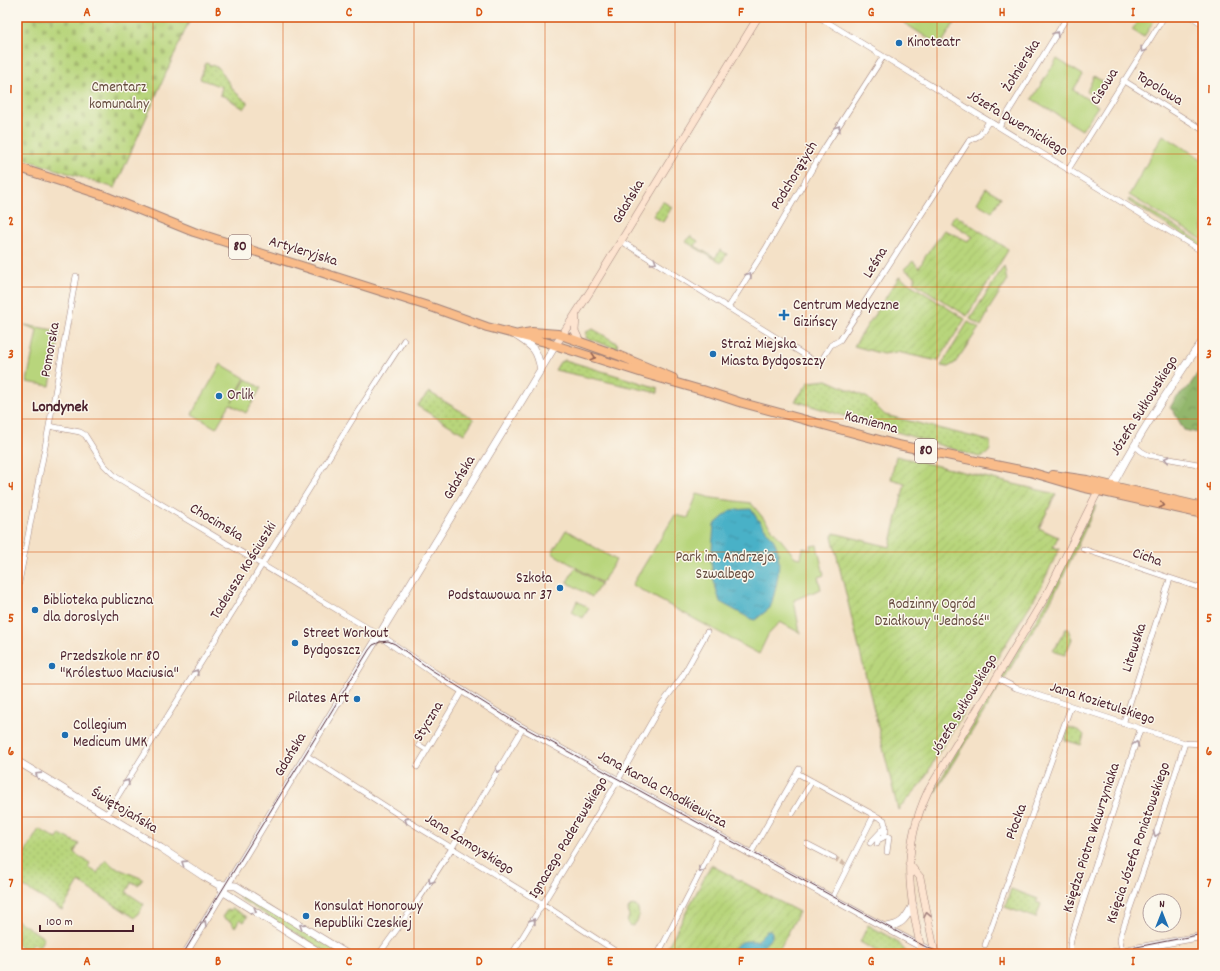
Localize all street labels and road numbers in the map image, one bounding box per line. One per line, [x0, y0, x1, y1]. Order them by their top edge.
street label: Żołnierska [997, 35, 1047, 97]
street label: Cisowa [1085, 63, 1125, 110]
street label: Topolowa [1131, 66, 1188, 113]
street label: Józefa Dwernickiego [962, 85, 1072, 163]
street label: Podchorążych [766, 137, 824, 215]
street label: Gdańska [607, 175, 651, 228]
street label: Artyleryjska [266, 231, 341, 273]
road number: 80 [229, 235, 251, 259]
street label: Leśna [858, 242, 895, 283]
street label: Pomorska [35, 320, 67, 379]
street label: Józefa Sułkowskiego [1105, 351, 1185, 460]
street label: Kamienna [842, 405, 901, 441]
road number: 80 [915, 439, 937, 463]
street label: Gdańska [438, 451, 482, 504]
street label: Chocimska [185, 498, 248, 548]
street label: Tadeusza Kościuszki [205, 518, 283, 624]
street label: Cicha [1129, 543, 1166, 574]
street label: Litewska [1117, 620, 1154, 675]
street label: Józefa Sułkowskiego [926, 650, 1004, 760]
street label: Jana Kozietulskiego [1047, 677, 1158, 731]
street label: Styczna [408, 697, 450, 746]
street label: Gdańska [269, 728, 313, 781]
street label: Jana Karola Chodkiewicza [593, 745, 731, 835]
street label: Księdza Piotra Wawrzyniaka [1057, 759, 1127, 916]
street label: Księcia Józefa Poniatowskiego [1101, 759, 1177, 927]
street label: Ignacego Paderewskiego [524, 773, 614, 903]
street label: Świętojańska [86, 782, 163, 840]
street label: Płocka [1000, 800, 1034, 843]
street label: Jana Zamoyskiego [420, 809, 518, 881]

